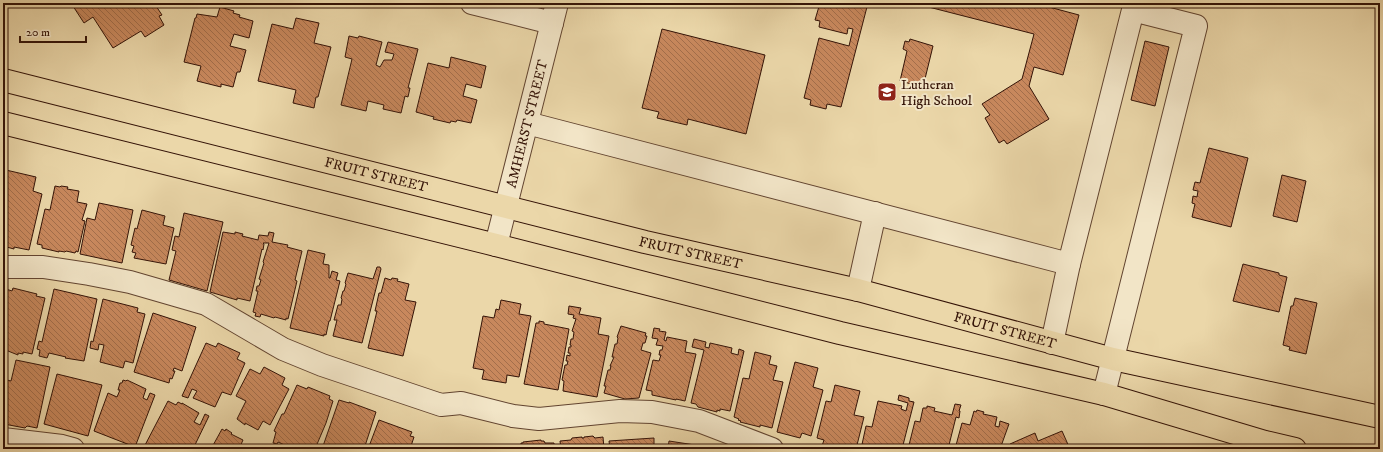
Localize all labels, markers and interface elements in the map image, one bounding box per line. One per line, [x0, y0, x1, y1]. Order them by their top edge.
scale bar [20, 18, 86, 44]
text: 20 m [26, 25, 50, 40]
street label: AMHERST STREET [503, 58, 552, 190]
place label: Lutheran High School [901, 76, 973, 110]
school or university icon: Lutheran High School [876, 81, 898, 103]
street label: FRUIT STREET [323, 154, 430, 197]
street label: FRUIT STREET [637, 233, 744, 274]
street label: FRUIT STREET [952, 308, 1059, 353]

